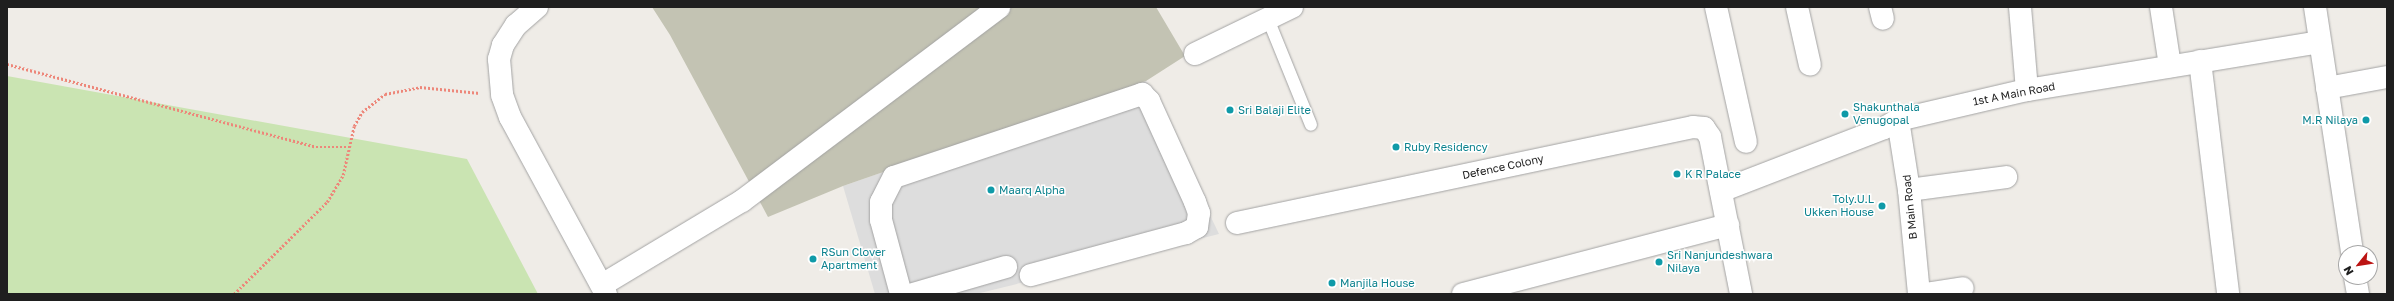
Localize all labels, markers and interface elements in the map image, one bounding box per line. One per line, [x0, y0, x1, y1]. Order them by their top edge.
street label: 1st A Main Road [1972, 80, 2056, 108]
place label: Shakunthala Venugopal [1853, 101, 1920, 127]
place label: Sri Balaji Elite [1238, 103, 1311, 117]
marker: Sri Balaji Elite [1225, 105, 1235, 115]
marker: Shakunthala Venugopal [1840, 109, 1850, 119]
place label: M.R Nilaya [2302, 113, 2358, 127]
marker: M.R Nilaya [2361, 115, 2371, 125]
place label: Ruby Residency [1404, 140, 1488, 154]
marker: Ruby Residency [1391, 142, 1401, 152]
street label: Defence Colony [1461, 152, 1545, 182]
place label: K R Palace [1685, 167, 1741, 181]
marker: K R Palace [1672, 169, 1682, 179]
street label: B Main Road [1900, 174, 1920, 240]
place label: Maarq Alpha [999, 183, 1065, 197]
marker: Maarq Alpha [986, 185, 996, 195]
place label: Toly.U.L Ukken House [1804, 193, 1874, 219]
marker: Toly.U.L Ukken House [1877, 201, 1887, 211]
north arrow [2338, 245, 2378, 285]
place label: RSun Clover Apartment [821, 246, 886, 272]
place label: Sri Nanjundeshwara Nilaya [1667, 249, 1773, 275]
marker: RSun Clover Apartment [808, 254, 818, 264]
marker: Sri Nanjundeshwara Nilaya [1654, 257, 1664, 267]
text: N [2340, 264, 2356, 278]
place label: Manjila House [1340, 276, 1415, 290]
marker: Manjila House [1327, 278, 1337, 288]

